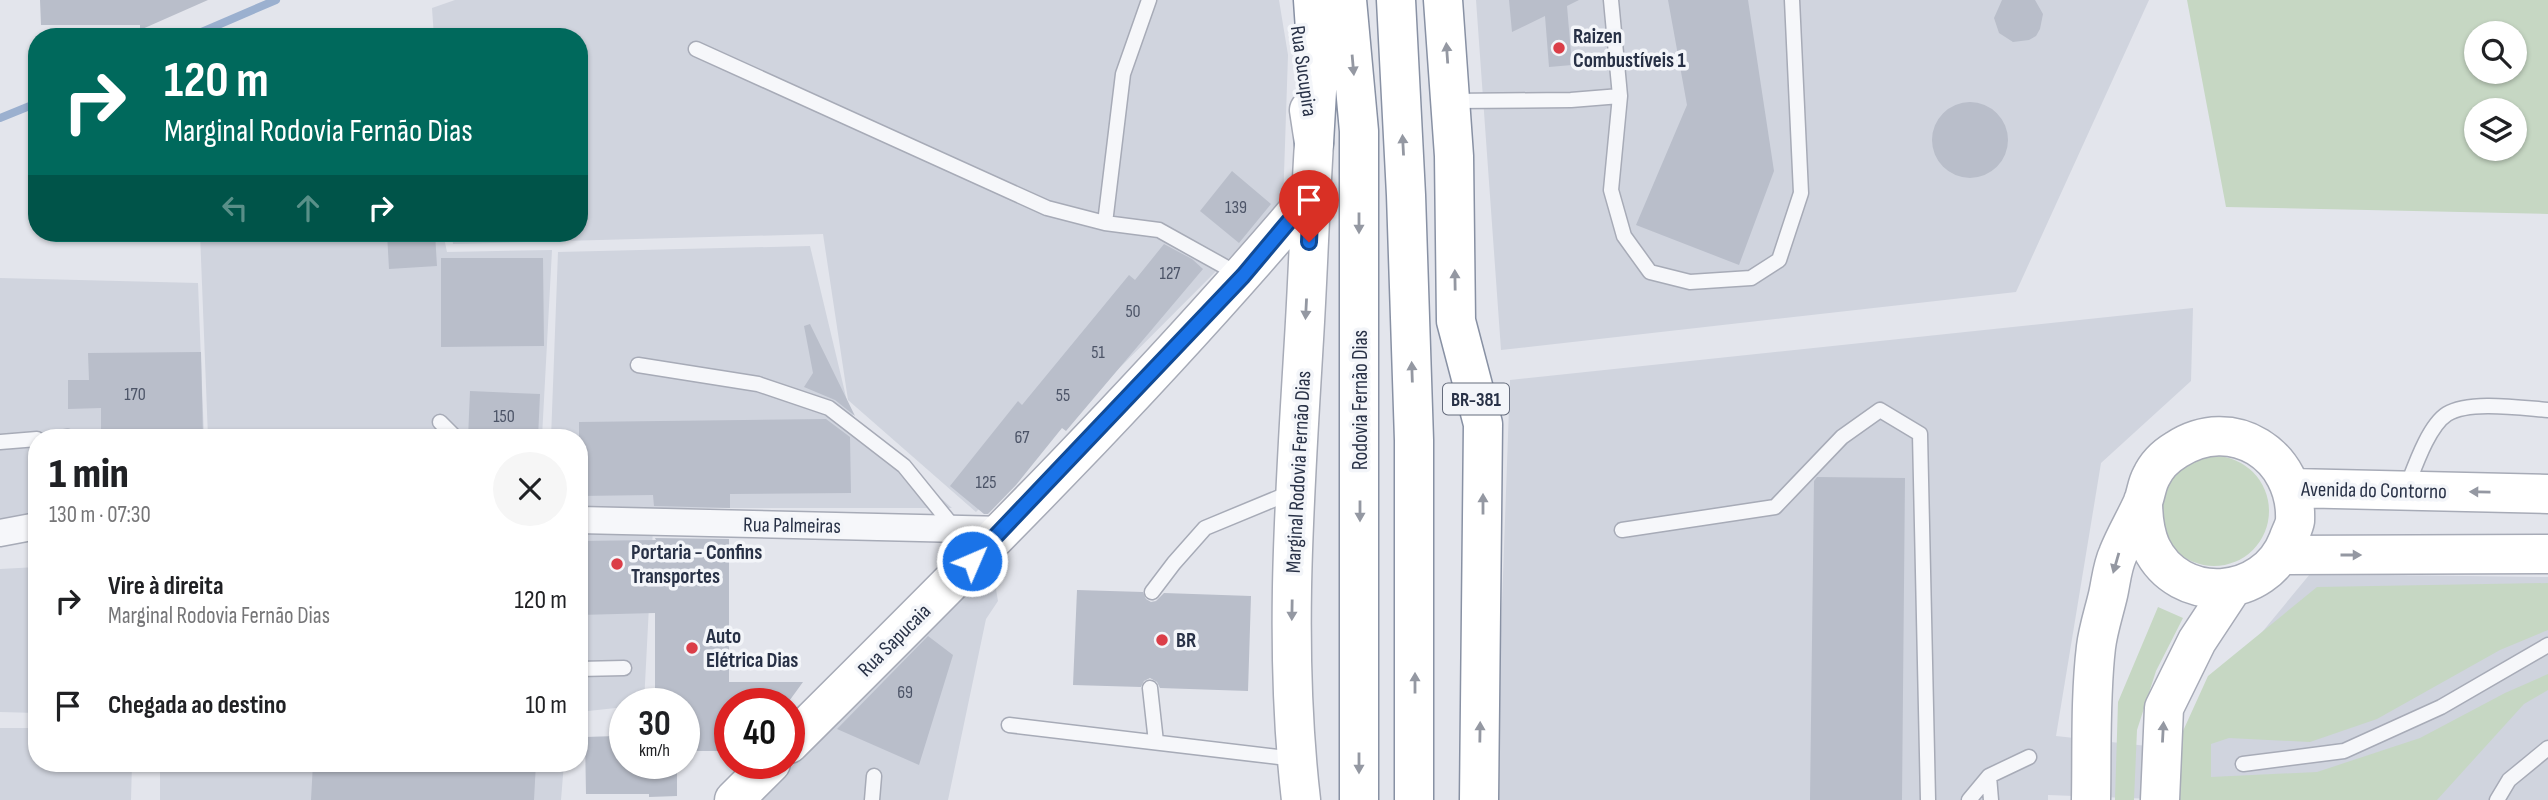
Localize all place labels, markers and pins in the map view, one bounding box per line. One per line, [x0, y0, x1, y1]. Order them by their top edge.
place label: Raizen Combustíveis 1 [1573, 24, 1686, 73]
marker: Raizen Combustíveis 1 [1551, 40, 1567, 56]
pin [1279, 170, 1339, 242]
place label: Portaria - Confins Transportes [631, 540, 762, 589]
marker: Portaria - Confins Transportes [609, 556, 625, 572]
place label: Auto Elétrica Dias [705, 624, 798, 673]
place label: BR [1176, 628, 1196, 653]
marker: BR [1154, 632, 1170, 648]
marker: Auto Elétrica Dias [684, 640, 700, 656]

